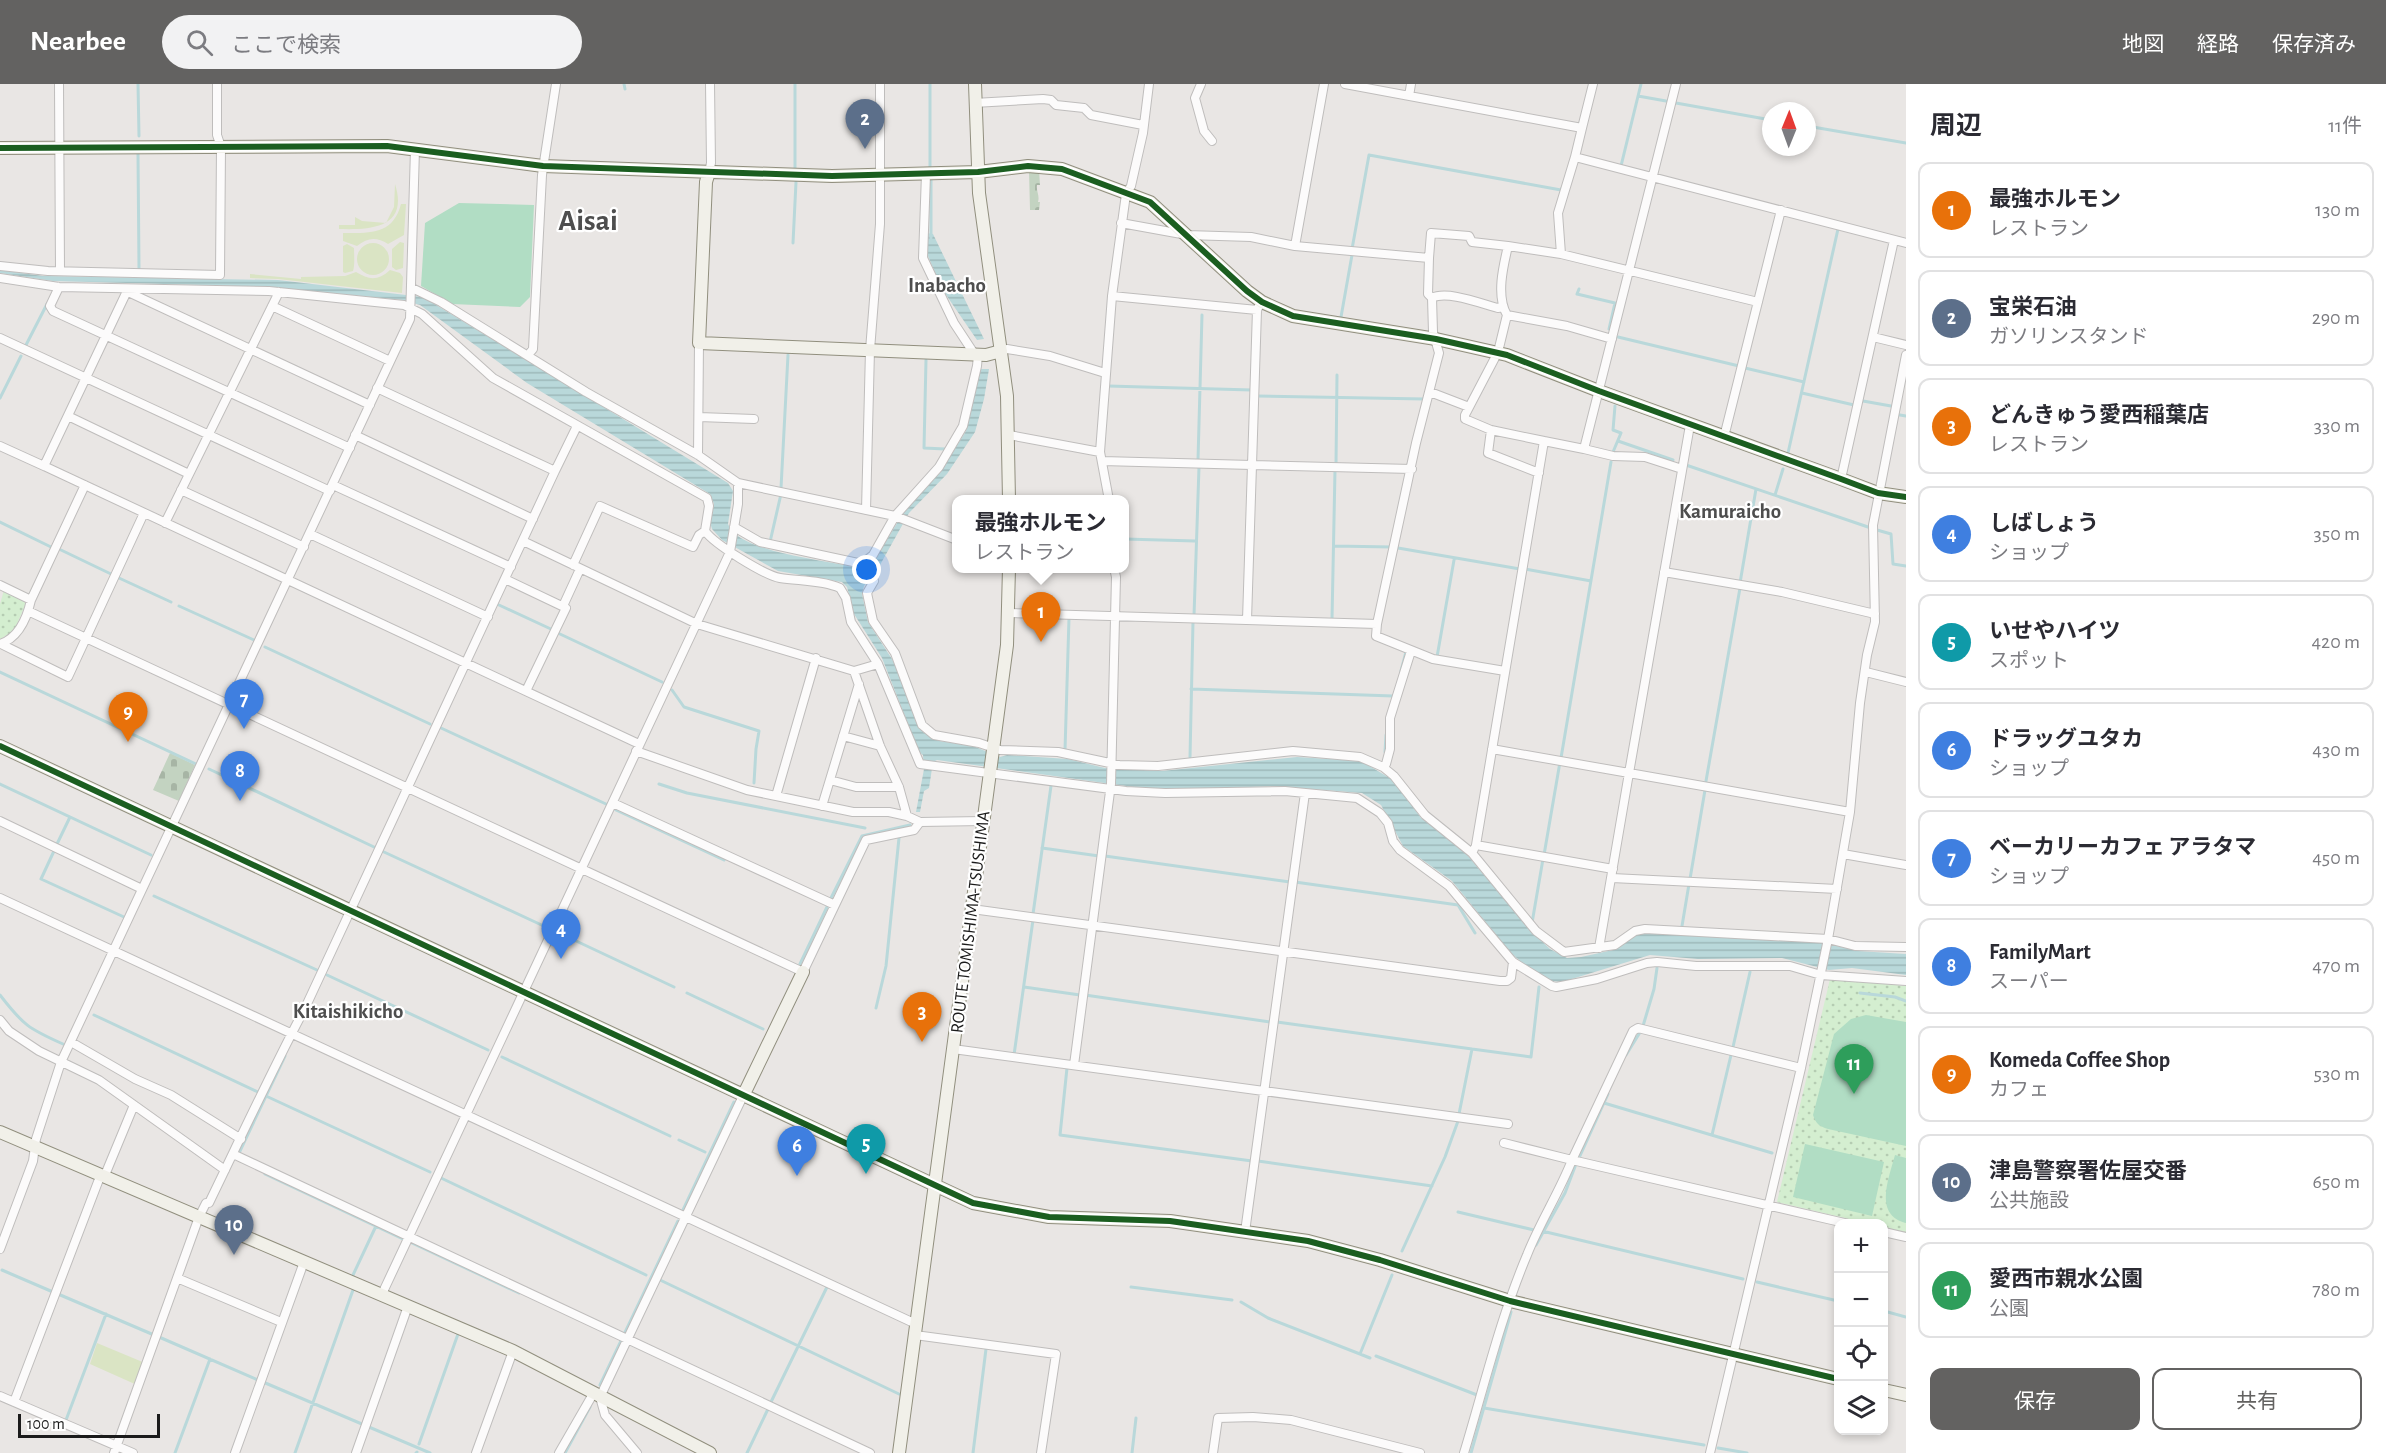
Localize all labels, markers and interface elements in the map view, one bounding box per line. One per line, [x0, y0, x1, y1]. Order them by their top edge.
search box [162, 15, 582, 69]
icon: search [183, 26, 216, 59]
text: Nearbee [30, 28, 126, 56]
text: ここで検索 [231, 34, 341, 56]
text: 地図 [2122, 34, 2164, 55]
text: 経路 [2197, 34, 2239, 55]
text: 保存済み [2272, 34, 2356, 55]
pin: 2 [846, 100, 884, 149]
north arrow [1762, 102, 1816, 156]
text: 周辺 [1930, 113, 1982, 139]
text: 11件 [2328, 116, 2362, 136]
text: 最強ホルモン [1989, 188, 2121, 210]
text: 1 [1948, 200, 1955, 220]
text: 130 m [2315, 200, 2360, 220]
district label: Aisai [558, 206, 618, 236]
text: レストラン [1989, 219, 2089, 239]
district label: Inabacho [908, 275, 986, 296]
text: 宝栄石油 [1989, 296, 2077, 318]
text: 2 [1947, 308, 1956, 328]
text: 290 m [2312, 308, 2360, 328]
text: ガソリンスタンド [1989, 327, 2149, 347]
text: どんきゅう愛西稲葉店 [1989, 404, 2209, 426]
text: 3 [1947, 416, 1956, 436]
text: 330 m [2314, 416, 2360, 436]
text: レストラン [1989, 435, 2089, 455]
popup [952, 495, 1129, 573]
district label: Kamuraicho [1679, 501, 1781, 522]
text: 最強ホルモン [974, 512, 1107, 534]
text: しばしょう [1989, 512, 2099, 534]
text: 4 [1946, 524, 1957, 544]
text: 350 m [2314, 524, 2360, 544]
text: レストラン [974, 543, 1074, 563]
text: ショップ [1989, 543, 2069, 563]
your location [852, 555, 881, 584]
pin: 1 [1022, 592, 1060, 642]
text: いせやハイツ [1989, 620, 2121, 642]
text: 5 [1947, 632, 1956, 652]
text: 420 m [2311, 632, 2360, 652]
text: スポット [1989, 651, 2069, 671]
pin: 7 [224, 680, 264, 729]
pin: 9 [108, 692, 148, 742]
text: ドラッグユタカ [1989, 728, 2143, 750]
text: 6 [1947, 740, 1956, 760]
text: 430 m [2312, 740, 2360, 760]
pin: 8 [220, 752, 260, 801]
text: ショップ [1989, 759, 2069, 779]
street label: ROUTE TOMISHIMA-TSUSHIMA [948, 809, 994, 1034]
text: ベーカリーカフェ アラタマ [1989, 836, 2256, 858]
text: 7 [1947, 848, 1956, 868]
text: 450 m [2312, 848, 2360, 868]
text: ショップ [1989, 867, 2069, 887]
pin: 4 [542, 910, 580, 959]
text: FamilyMart [1989, 941, 2091, 963]
text: 8 [1947, 956, 1956, 976]
text: 470 m [2312, 956, 2360, 976]
text: スーパー [1989, 972, 2069, 992]
pin: 3 [902, 992, 942, 1042]
district label: Kitaishikicho [293, 1001, 403, 1022]
pin: 11 [1834, 1044, 1874, 1094]
text: Komeda Coffee Shop [1989, 1049, 2170, 1071]
text: 9 [1947, 1064, 1956, 1084]
text: 530 m [2314, 1064, 2360, 1084]
text: カフェ [1989, 1080, 2049, 1100]
pin: 5 [846, 1124, 886, 1174]
pin: 6 [778, 1126, 816, 1176]
text: 津島警察署佐屋交番 [1989, 1160, 2187, 1182]
text: 10 [1943, 1172, 1960, 1192]
text: 650 m [2312, 1172, 2360, 1192]
text: 公共施設 [1989, 1191, 2069, 1211]
pin: 10 [214, 1206, 254, 1255]
map controls [1834, 1219, 1888, 1435]
button: + [1834, 1219, 1888, 1273]
text: 愛西市親水公園 [1989, 1268, 2143, 1290]
button: − [1834, 1273, 1888, 1327]
text: 11 [1944, 1280, 1959, 1300]
text: 780 m [2312, 1280, 2360, 1300]
text: 公園 [1989, 1299, 2029, 1319]
button: locate [1834, 1327, 1888, 1381]
button: 保存 [1930, 1368, 2140, 1430]
button: 共有 [2152, 1368, 2362, 1430]
button: layers [1834, 1381, 1888, 1435]
scale bar [18, 1411, 160, 1438]
text: 100 m [27, 1416, 65, 1432]

